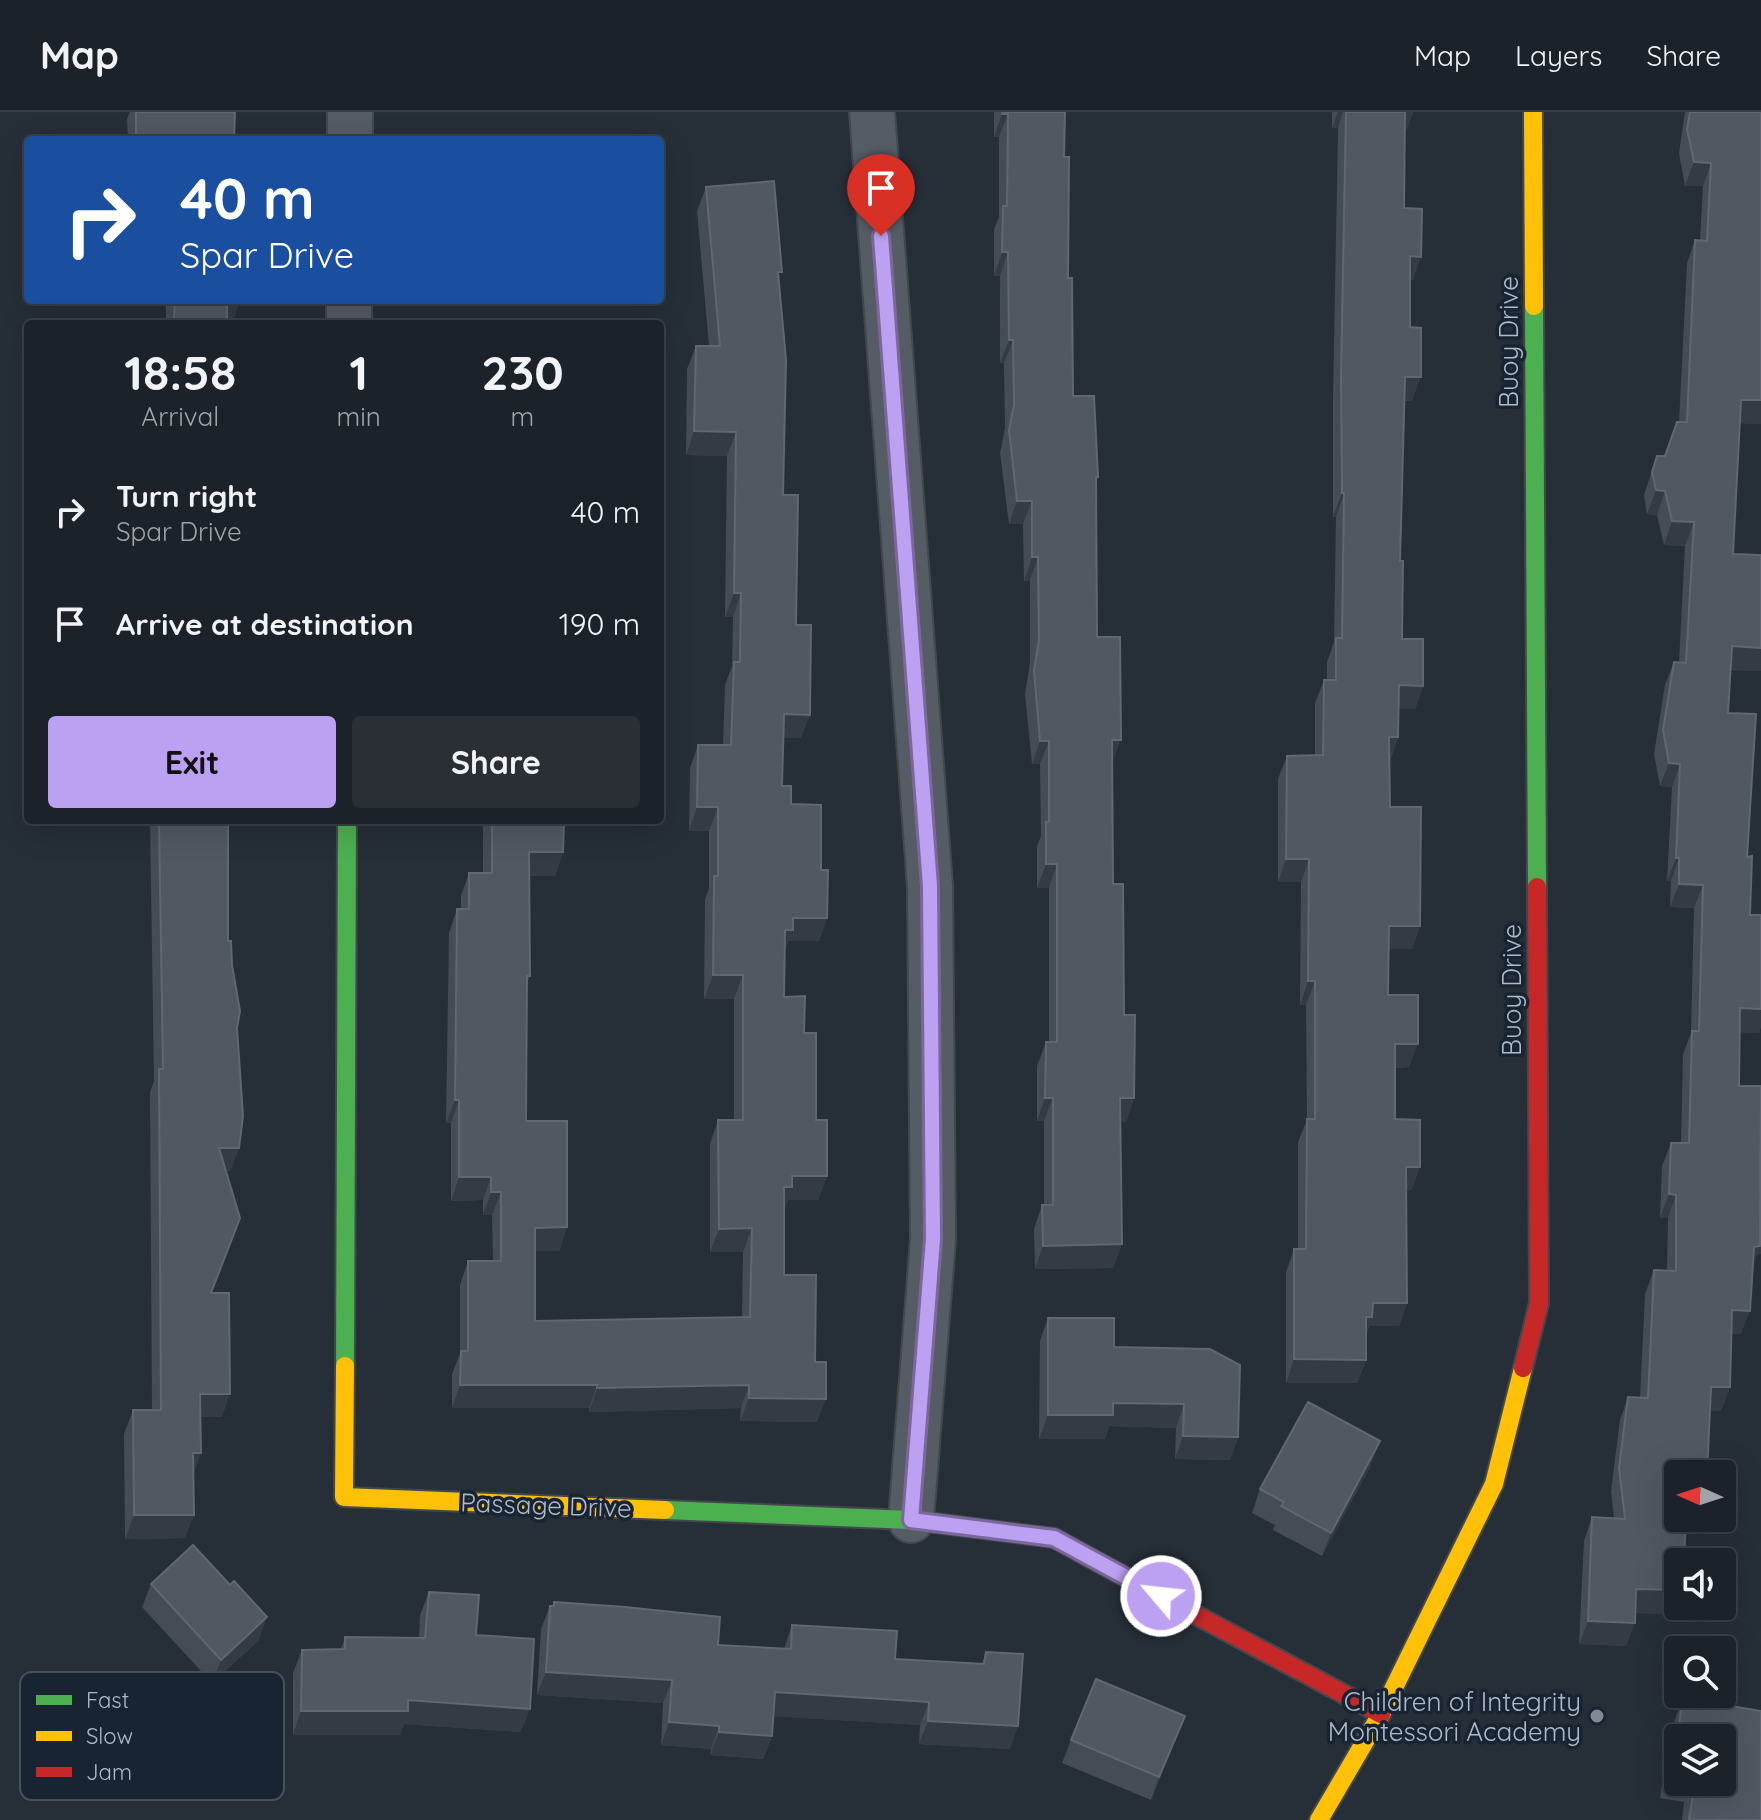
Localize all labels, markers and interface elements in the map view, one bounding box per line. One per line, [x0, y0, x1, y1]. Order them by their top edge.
text: Map [40, 31, 119, 79]
text: Map [1414, 38, 1471, 73]
text: Layers [1515, 38, 1602, 73]
text: Share [1646, 38, 1721, 73]
pin [847, 154, 915, 236]
text: 40 m [180, 163, 315, 233]
icon: arrive [859, 166, 903, 210]
icon: right [48, 168, 152, 272]
text: Spar Drive [180, 232, 354, 277]
street label: Buoy Drive [1492, 276, 1525, 408]
text: 18:58 [124, 342, 236, 402]
text: 1 [349, 342, 368, 402]
text: 230 [481, 342, 564, 402]
text: Arrival [141, 400, 219, 433]
text: min [337, 400, 381, 433]
text: m [511, 400, 534, 433]
text: Turn right [116, 477, 257, 515]
icon: right [48, 490, 92, 534]
text: 40 m [571, 493, 640, 531]
text: Spar Drive [116, 515, 242, 548]
icon: arrive [48, 602, 92, 646]
text: Arrive at destination [116, 605, 414, 643]
text: 190 m [559, 605, 640, 643]
button: Exit [48, 716, 336, 808]
button: Share [352, 716, 640, 808]
street label: Buoy Drive [1495, 924, 1528, 1056]
north arrow [1664, 1460, 1736, 1532]
map controls [1664, 1460, 1736, 1796]
street label: Passage Drive [460, 1486, 632, 1524]
button: sound [1664, 1548, 1736, 1620]
position arrow [1119, 1554, 1203, 1638]
button: search [1664, 1636, 1736, 1708]
legend [20, 1672, 284, 1800]
place label: Children of Integrity Montessori Academy [1328, 1685, 1581, 1748]
text: Fast [86, 1686, 129, 1714]
marker: Children of Integrity Montessori Academy [1588, 1707, 1606, 1725]
text: Slow [86, 1722, 133, 1750]
button: layers [1664, 1724, 1736, 1796]
text: Jam [86, 1758, 132, 1786]

